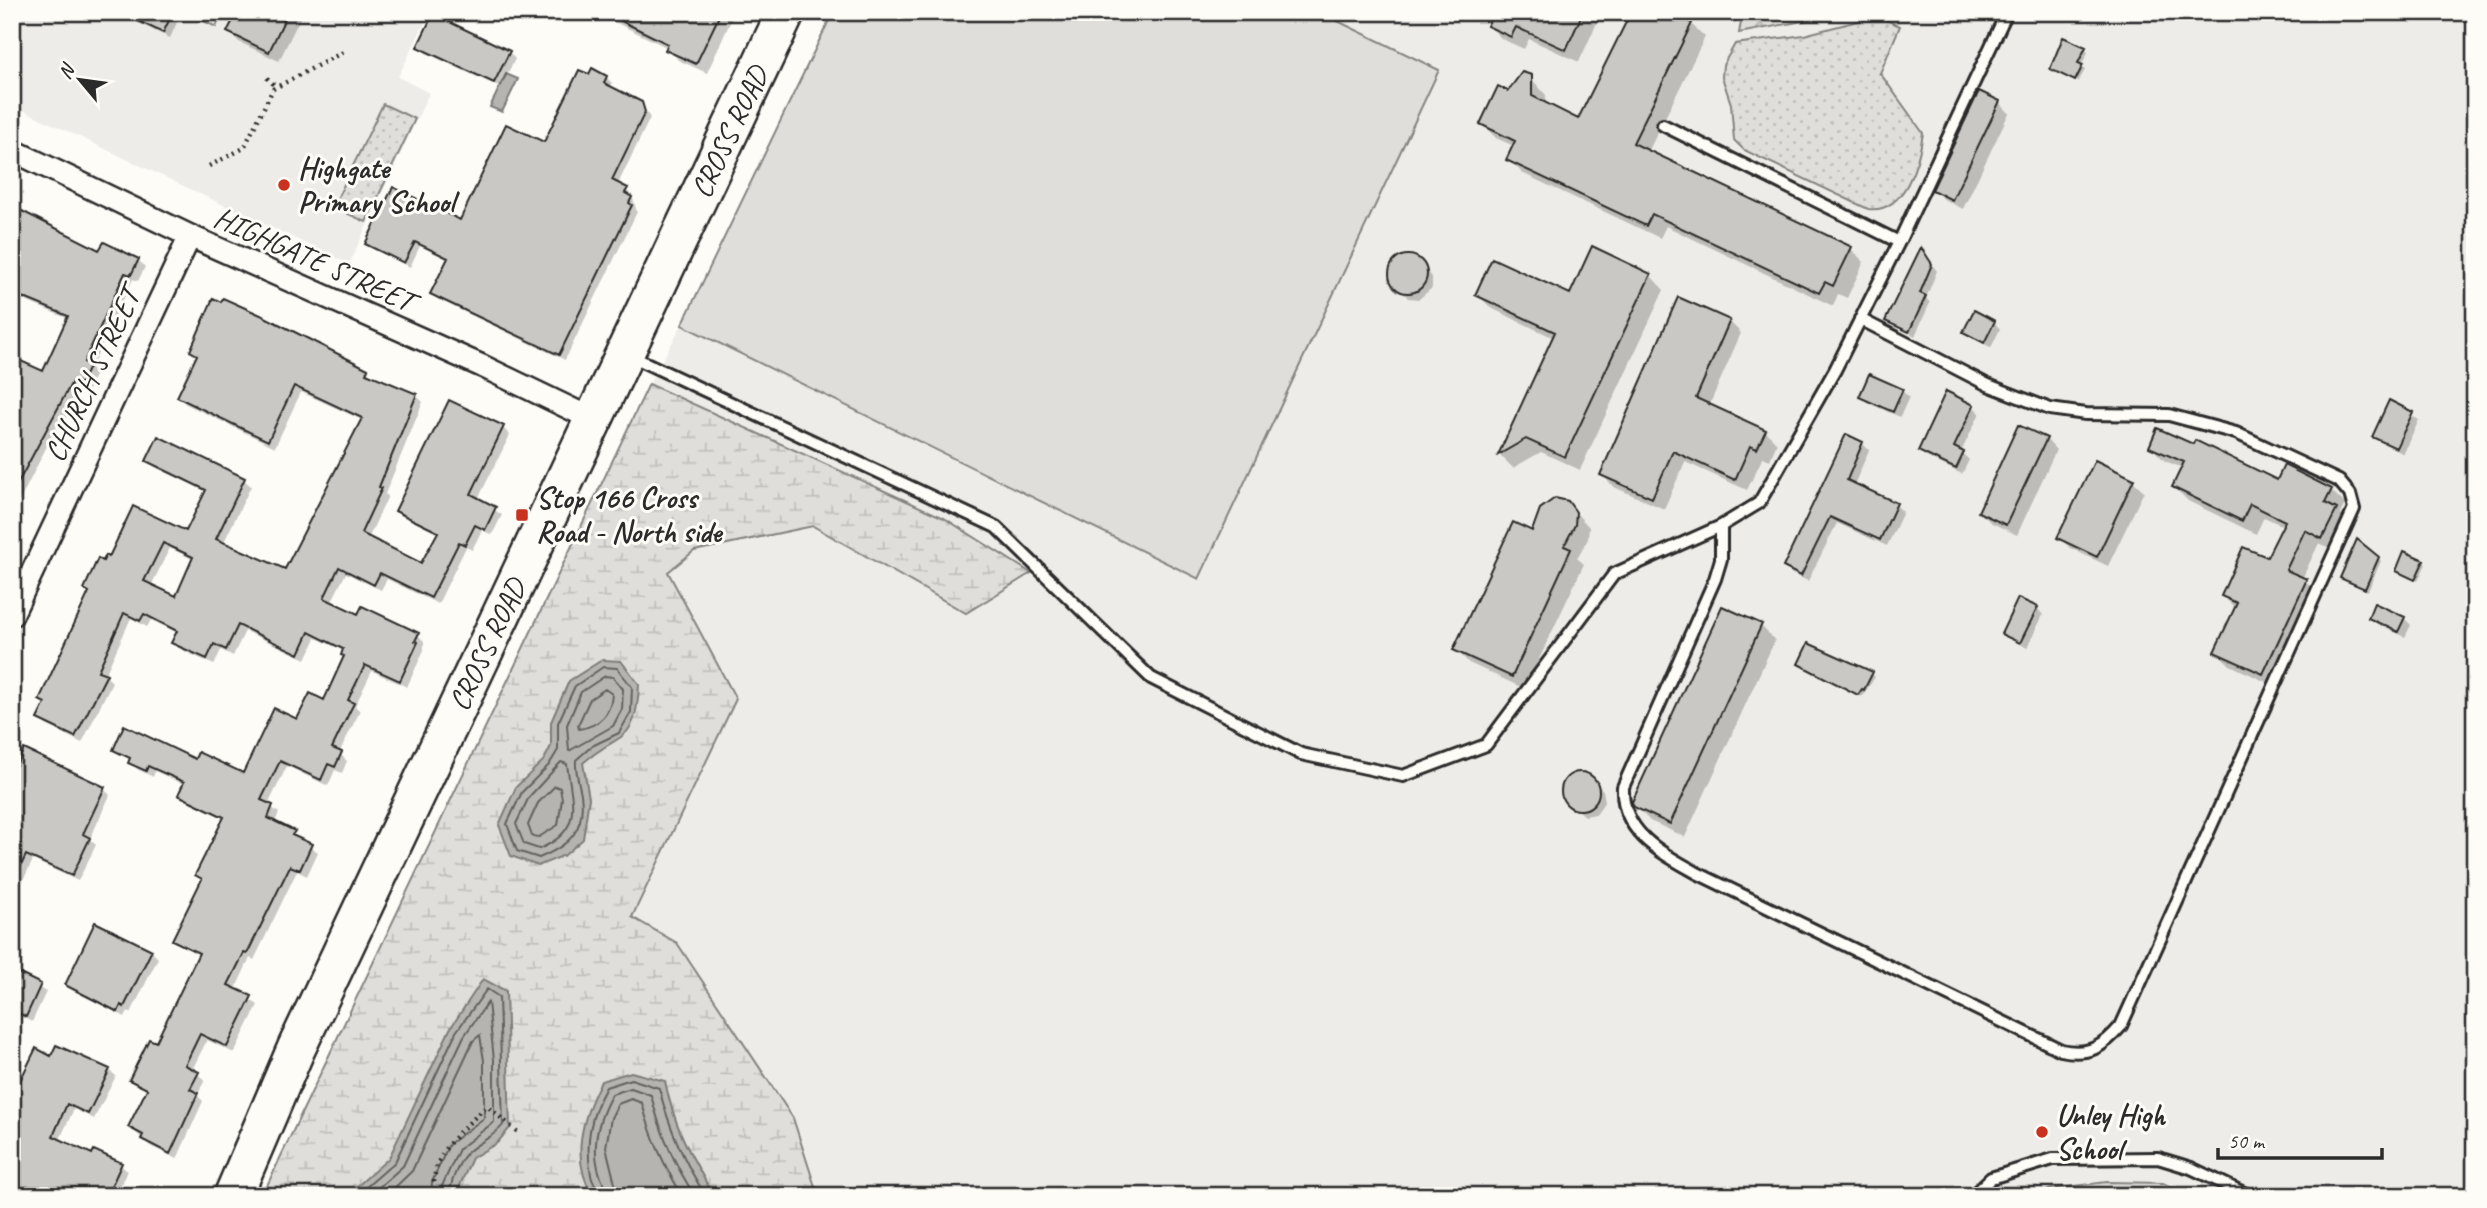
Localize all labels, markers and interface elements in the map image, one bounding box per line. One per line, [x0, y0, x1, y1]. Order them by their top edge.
north arrow [46, 46, 116, 116]
text: N [53, 58, 81, 83]
street label: CROSS ROAD [682, 58, 778, 204]
place label: Highgate Primary School [298, 149, 460, 221]
marker: Highgate Primary School [276, 177, 292, 193]
street label: HIGHGATE STREET [208, 198, 426, 323]
street label: CHURCH STREET [35, 276, 152, 468]
place label: Stop 166 Cross Road - North side [536, 479, 723, 551]
marker: Stop 166 Cross Road - North side [514, 507, 530, 523]
street label: CROSS ROAD [440, 571, 535, 717]
place label: Unley High School [2056, 1096, 2166, 1168]
scale bar [2218, 1117, 2382, 1161]
marker: Unley High School [2034, 1124, 2050, 1140]
text: 50 m [2228, 1128, 2266, 1154]

